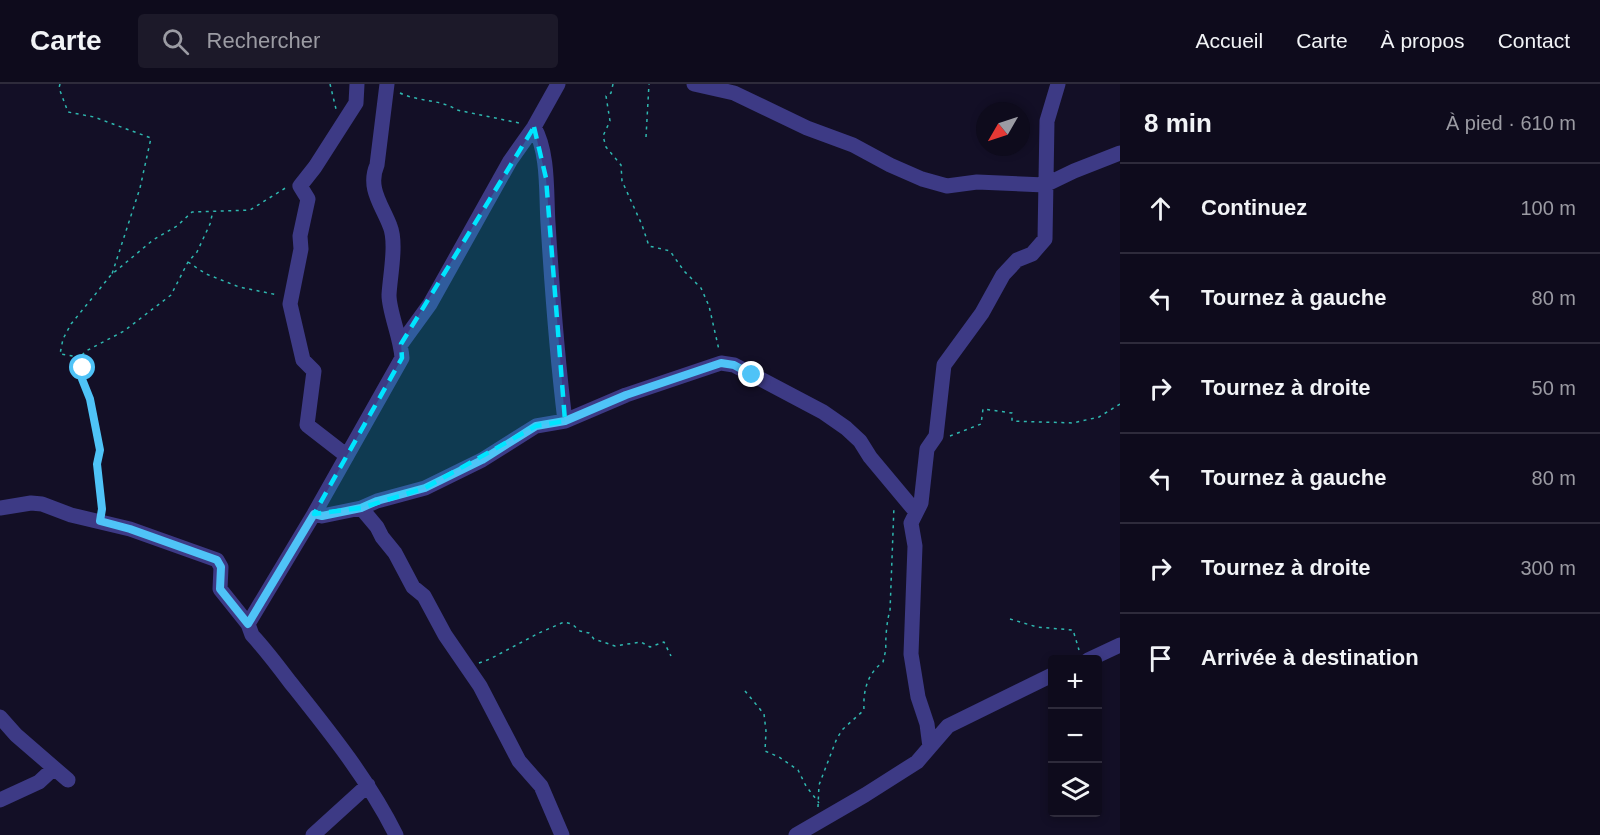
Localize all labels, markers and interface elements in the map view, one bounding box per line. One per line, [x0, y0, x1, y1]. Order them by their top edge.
search box [138, 14, 558, 68]
text: Carte [30, 25, 102, 56]
icon: search [159, 25, 192, 58]
text: Rechercher [207, 28, 320, 53]
text: Accueil [1196, 29, 1263, 52]
text: Carte [1296, 29, 1348, 52]
text: À propos [1381, 29, 1465, 52]
text: Contact [1498, 29, 1570, 52]
north arrow [976, 102, 1030, 156]
text: 8 min [1144, 108, 1212, 138]
text: À pied · 610 m [1446, 112, 1576, 134]
icon: ahead [1144, 192, 1177, 225]
text: Continuez [1201, 195, 1307, 220]
text: 100 m [1520, 197, 1576, 219]
icon: left [1144, 282, 1177, 315]
text: Tournez à gauche [1201, 285, 1386, 310]
text: 80 m [1532, 287, 1576, 309]
route start [69, 354, 95, 380]
route end [738, 361, 764, 387]
icon: right [1144, 372, 1177, 405]
text: Tournez à droite [1201, 375, 1371, 400]
text: 50 m [1532, 377, 1576, 399]
icon: left [1144, 462, 1177, 495]
text: Tournez à gauche [1201, 465, 1386, 490]
text: 80 m [1532, 467, 1576, 489]
icon: right [1144, 552, 1177, 585]
text: Tournez à droite [1201, 555, 1371, 580]
text: 300 m [1520, 557, 1576, 579]
icon: arrive [1144, 642, 1177, 675]
text: Arrivée à destination [1201, 645, 1419, 670]
map controls [1048, 655, 1102, 817]
button: + [1048, 655, 1102, 709]
button: − [1048, 709, 1102, 763]
button: layers [1048, 763, 1102, 817]

